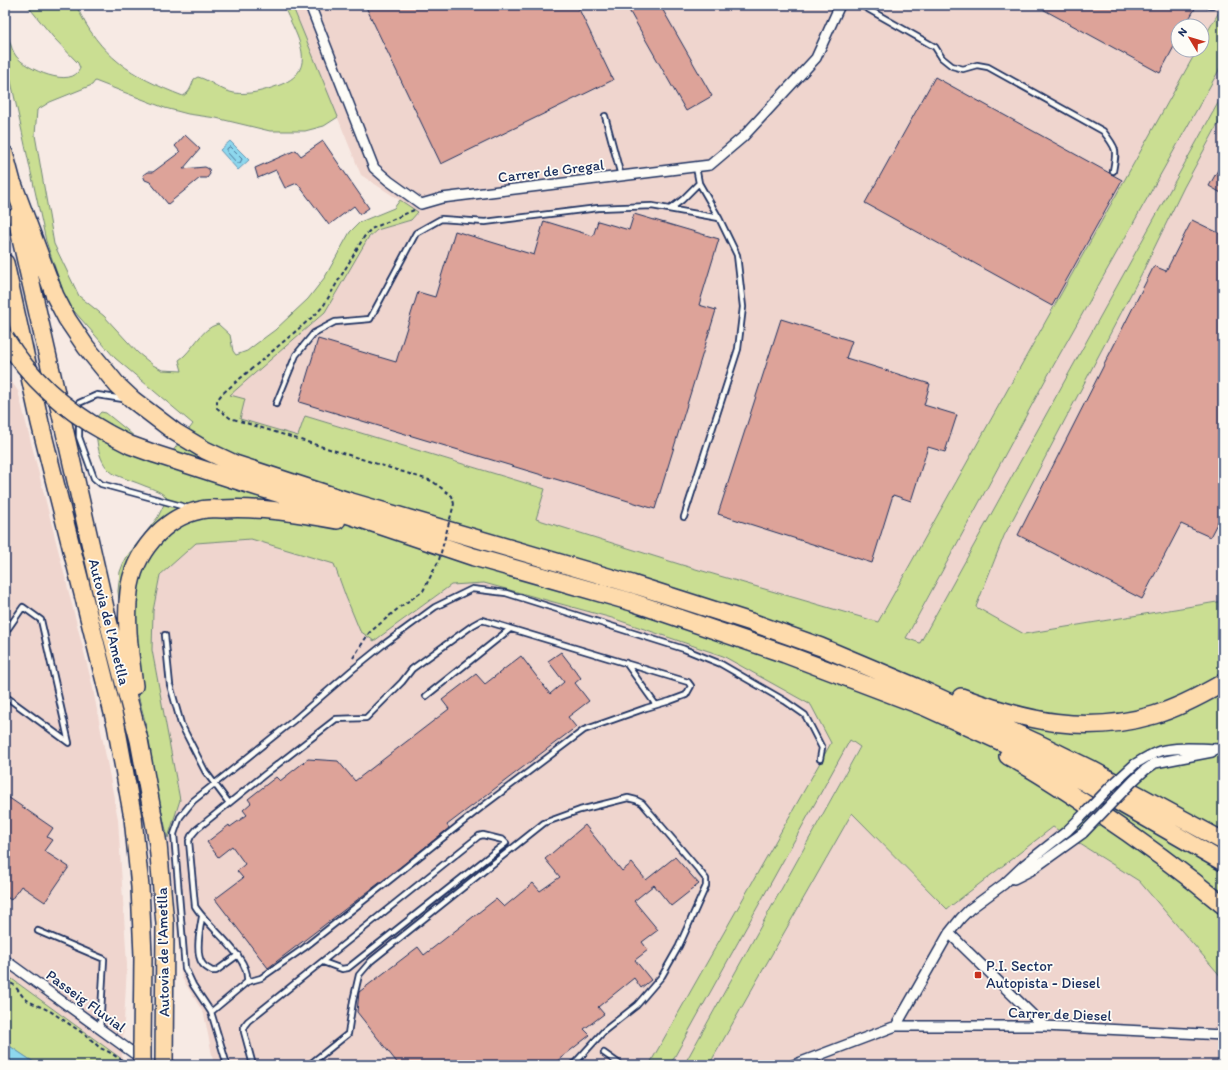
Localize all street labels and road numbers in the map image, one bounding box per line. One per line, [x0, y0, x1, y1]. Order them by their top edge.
street label: Carrer de Gregal [497, 155, 606, 186]
street label: Autovia de l'Ametlla [85, 557, 133, 687]
street label: Autovia de l'Ametlla [153, 887, 173, 1017]
street label: Passeig Fluvial [43, 966, 130, 1036]
street label: Carrer de Diesel [1008, 1003, 1113, 1025]

